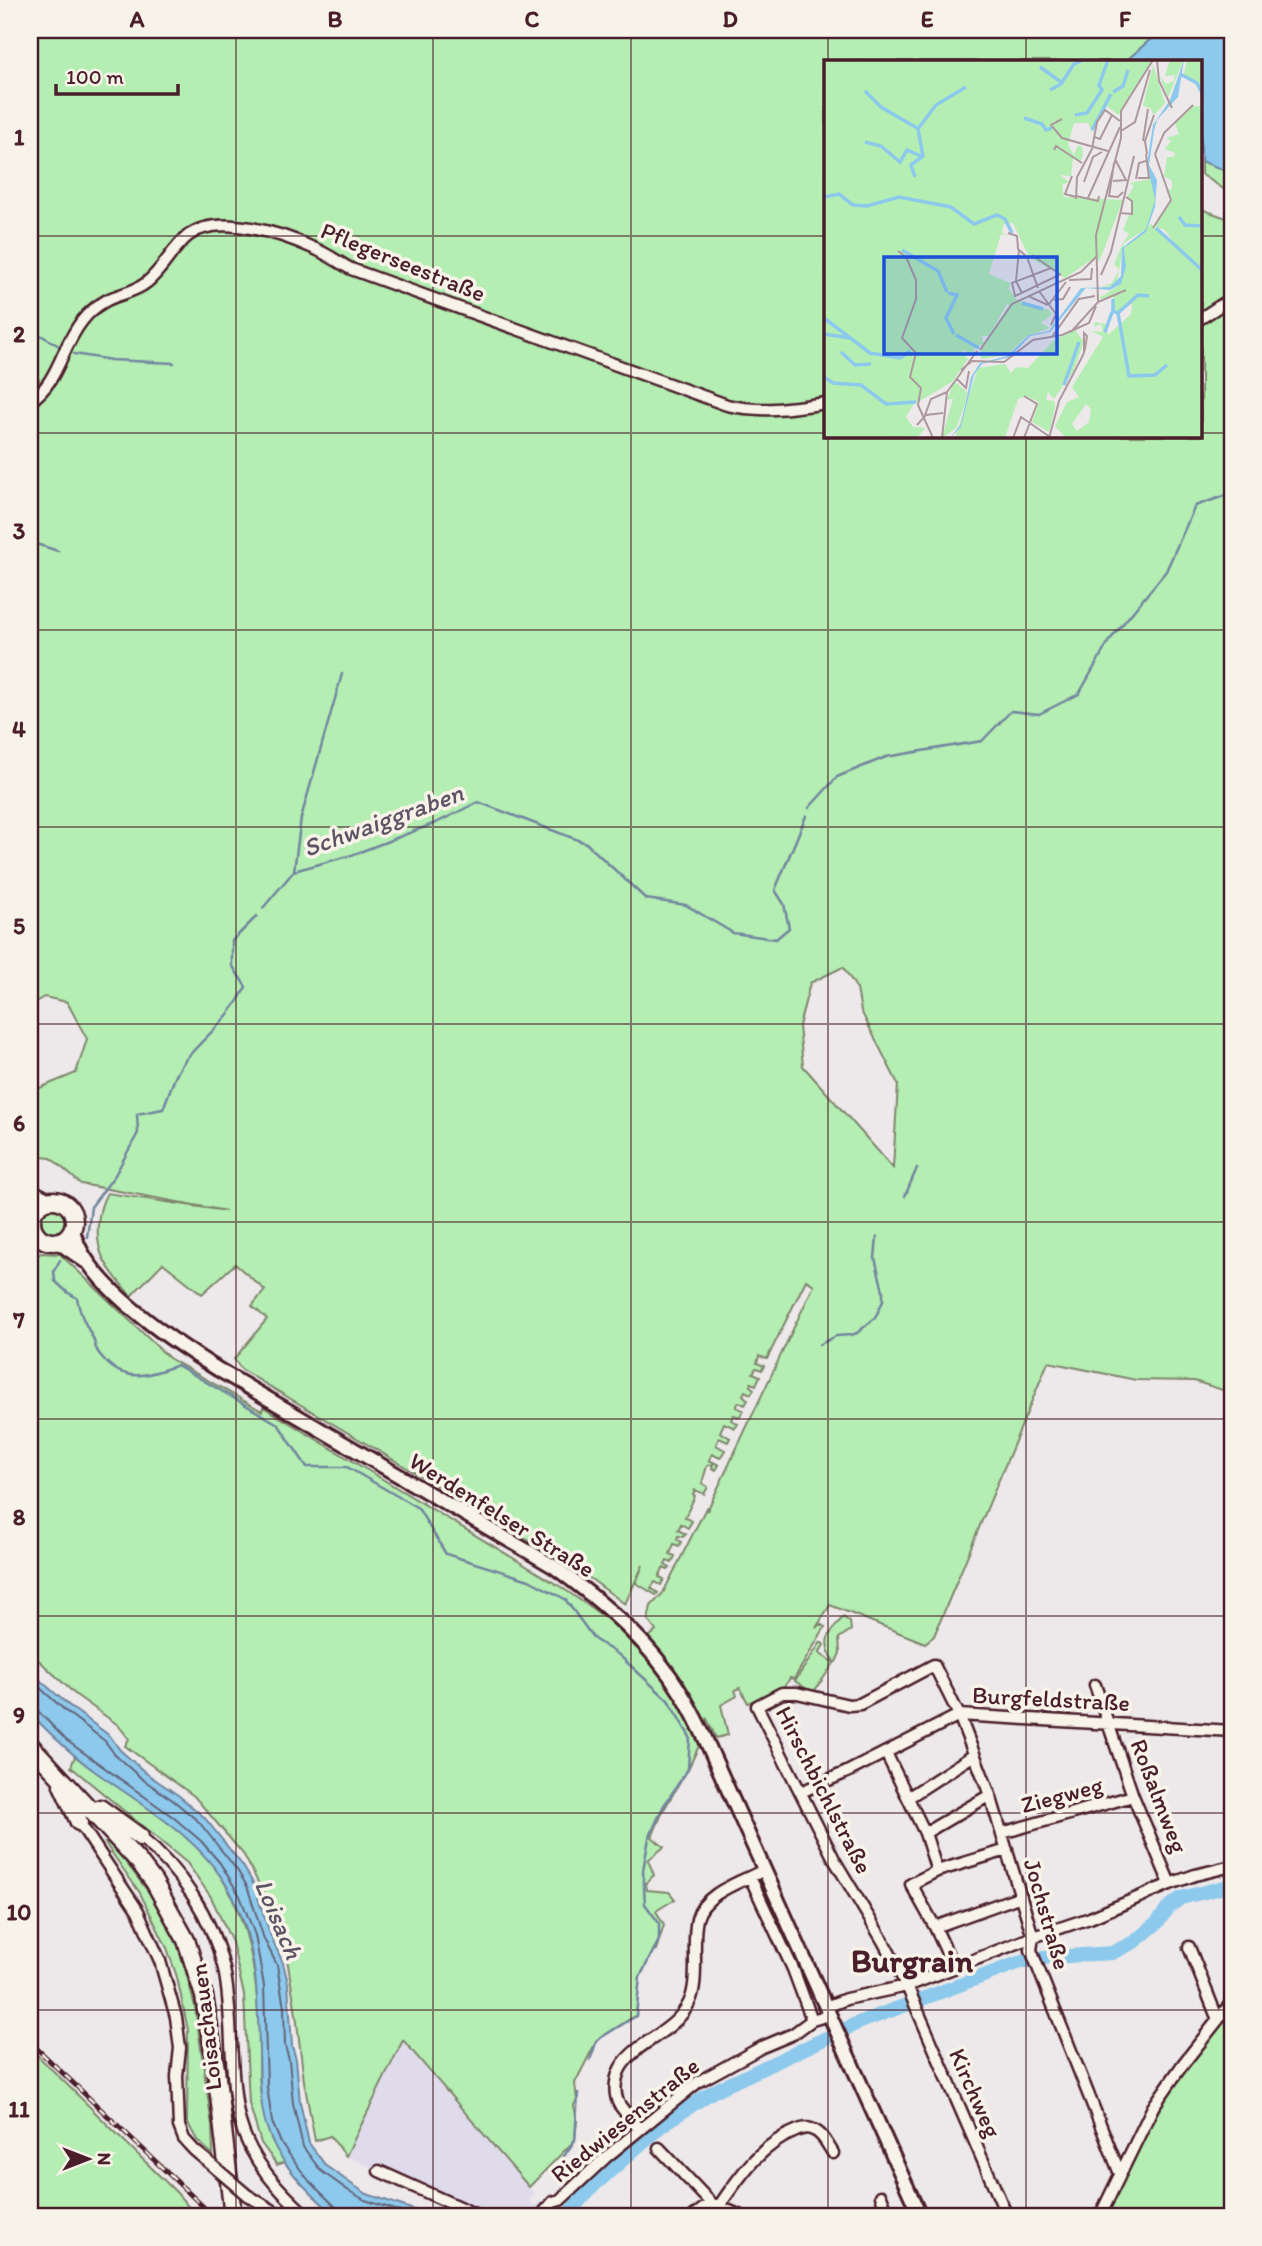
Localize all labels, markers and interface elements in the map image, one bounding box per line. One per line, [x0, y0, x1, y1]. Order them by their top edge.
text: A [129, 5, 145, 33]
text: B [328, 5, 343, 33]
text: C [525, 5, 540, 33]
text: D [722, 5, 738, 33]
text: E [921, 5, 934, 33]
text: F [1119, 5, 1132, 33]
scale bar [56, 52, 178, 96]
inset map [824, 60, 1202, 438]
text: 100 m [66, 64, 124, 89]
text: 1 [14, 123, 25, 151]
street label: Pflegerseestraße [317, 215, 490, 308]
text: 2 [13, 320, 26, 348]
text: 3 [13, 517, 26, 545]
text: 4 [12, 715, 26, 743]
water label: Schwaiggraben [299, 776, 468, 864]
text: 5 [13, 912, 25, 940]
text: 6 [13, 1109, 25, 1137]
text: 7 [12, 1306, 25, 1334]
street label: Werdenfelser Straße [404, 1446, 600, 1583]
text: 8 [13, 1503, 26, 1531]
street label: Burgfeldstraße [971, 1680, 1131, 1717]
text: 9 [13, 1701, 25, 1729]
street label: Hirschbichlstraße [770, 1701, 879, 1878]
street label: Roßalmweg [1125, 1735, 1195, 1857]
street label: Ziegweg [1018, 1769, 1107, 1819]
street label: Jochstraße [1018, 1855, 1077, 1973]
water label: Loisach [248, 1874, 310, 1964]
text: 10 [7, 1898, 31, 1926]
district label: Burgrain [851, 1942, 974, 1980]
street label: Loisachauen [183, 1961, 228, 2092]
street label: Kirchweg [943, 2044, 1008, 2143]
street label: Riedwiesenstraße [545, 2051, 705, 2188]
text: 11 [8, 2095, 30, 2123]
north arrow [52, 2124, 122, 2194]
text: N [93, 2153, 116, 2165]

